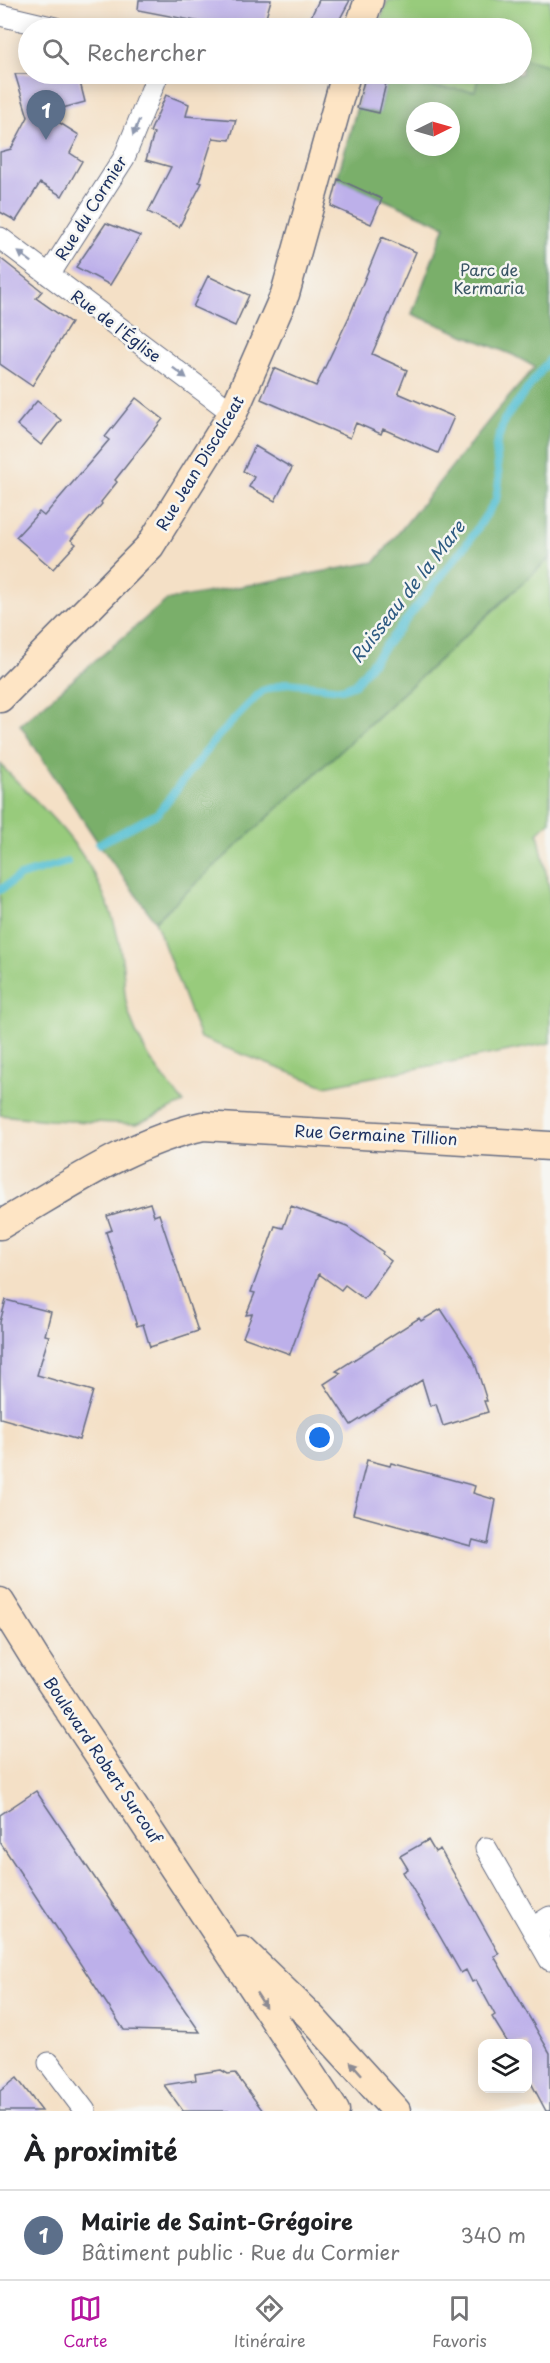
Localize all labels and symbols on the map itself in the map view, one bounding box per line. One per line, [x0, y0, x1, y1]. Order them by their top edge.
pin: 1 [26, 90, 66, 140]
north arrow [406, 102, 460, 156]
one-way arrow [130, 119, 140, 137]
street label: Rue du Cormier [48, 150, 132, 264]
one-way arrow [17, 251, 32, 263]
park label: Parc de Kermaria [453, 257, 525, 299]
street label: Rue de l'Église [66, 283, 167, 367]
one-way arrow [172, 367, 188, 379]
street label: Rue Jean Discalceat [149, 390, 249, 535]
water label: Ruisseau de la Mare [343, 513, 472, 668]
street label: Rue Germaine Tillion [294, 1118, 458, 1150]
your location [305, 1423, 334, 1452]
street label: Boulevard Robert Surcouf [39, 1671, 170, 1849]
one-way arrow [256, 1992, 267, 2008]
one-way arrow [349, 2060, 363, 2075]

